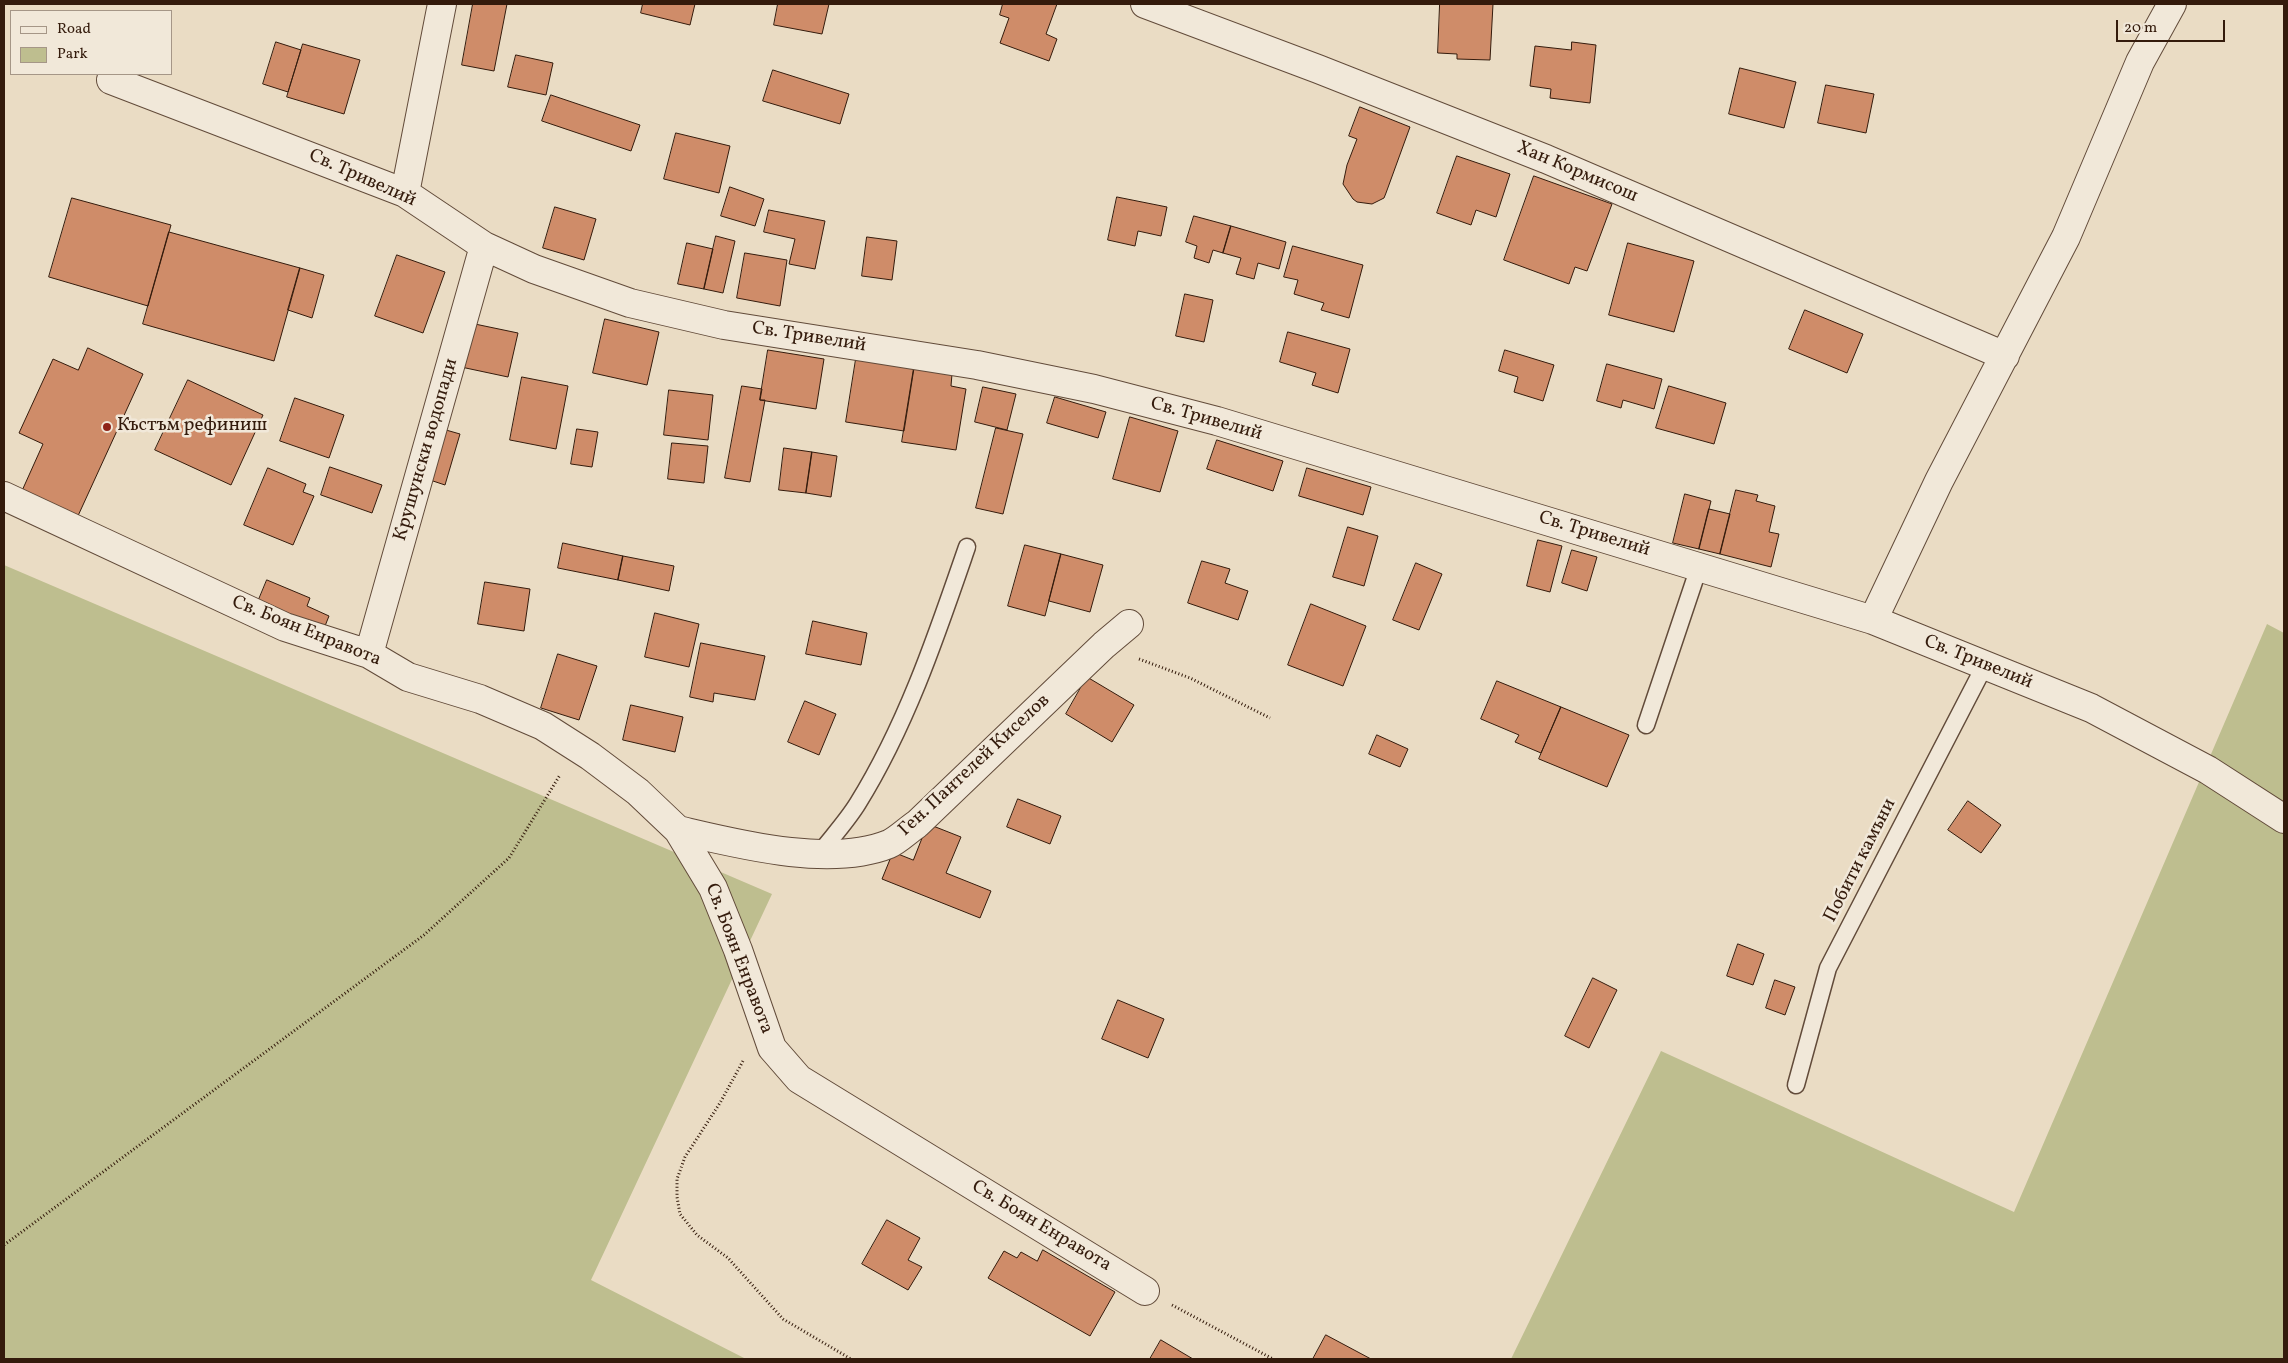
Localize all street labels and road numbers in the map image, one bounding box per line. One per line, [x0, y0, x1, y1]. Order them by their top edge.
street label: Хан Кормисош [1513, 137, 1641, 209]
street label: Св. Тривелий [305, 145, 419, 213]
street label: Св. Тривелий [750, 318, 868, 358]
street label: Крушунски водопади [390, 356, 464, 544]
street label: Св. Тривелий [1148, 393, 1264, 447]
street label: Св. Тривелий [1536, 507, 1652, 563]
street label: Св. Боян Енравота [228, 592, 384, 672]
street label: Св. Тривелий [1920, 631, 2036, 695]
street label: Ген. Пантелей Киселов [895, 690, 1055, 842]
street label: Побити камъни [1820, 795, 1902, 927]
street label: Св. Боян Енравота [699, 881, 777, 1037]
street label: Св. Боян Енравота [967, 1176, 1115, 1278]

